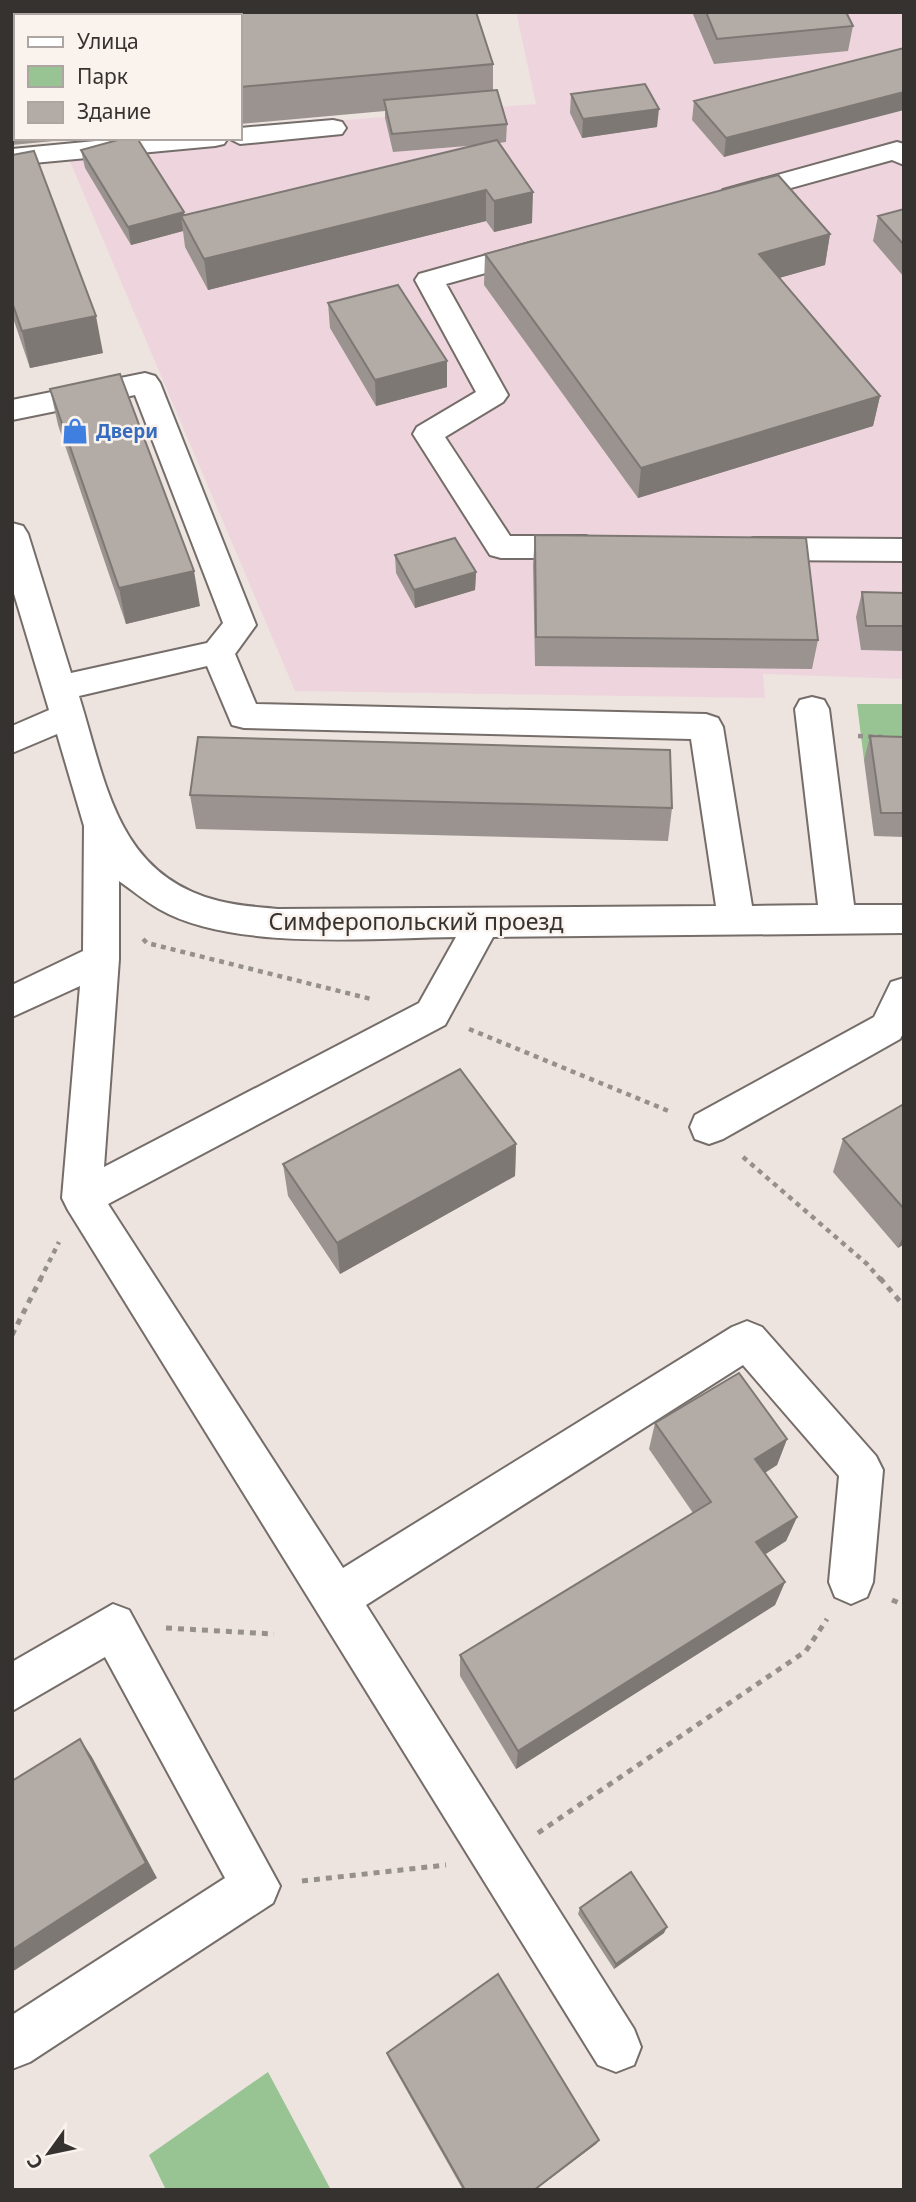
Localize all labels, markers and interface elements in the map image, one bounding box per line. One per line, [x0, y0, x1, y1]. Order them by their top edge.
legend [14, 14, 242, 140]
text: Улица [77, 27, 139, 55]
text: Парк [77, 62, 128, 90]
text: Здание [77, 97, 151, 125]
shop icon: Двери [60, 416, 90, 446]
place label: Двери [96, 418, 158, 444]
street label: Симферопольский проезд [268, 905, 564, 937]
north arrow [14, 2118, 84, 2188]
text: С [20, 2150, 49, 2174]

